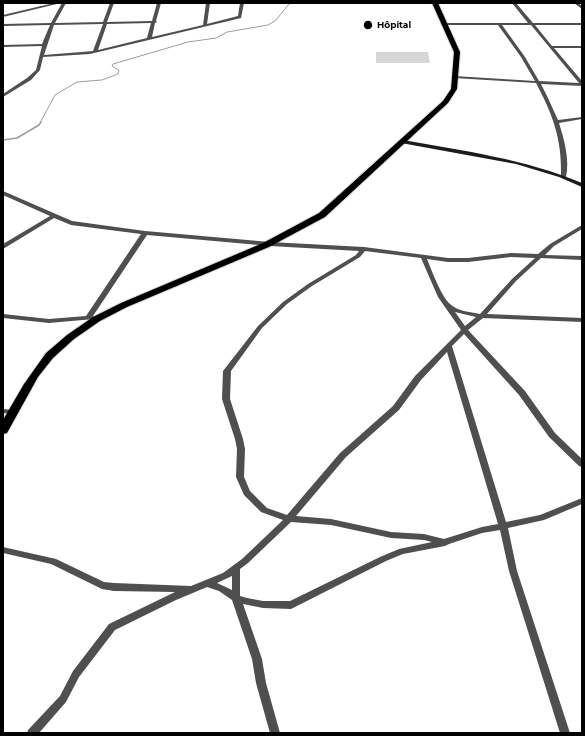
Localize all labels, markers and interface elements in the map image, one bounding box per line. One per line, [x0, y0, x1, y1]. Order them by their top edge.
marker: Hôpital [362, 19, 374, 31]
place label: Hôpital [377, 20, 411, 30]

